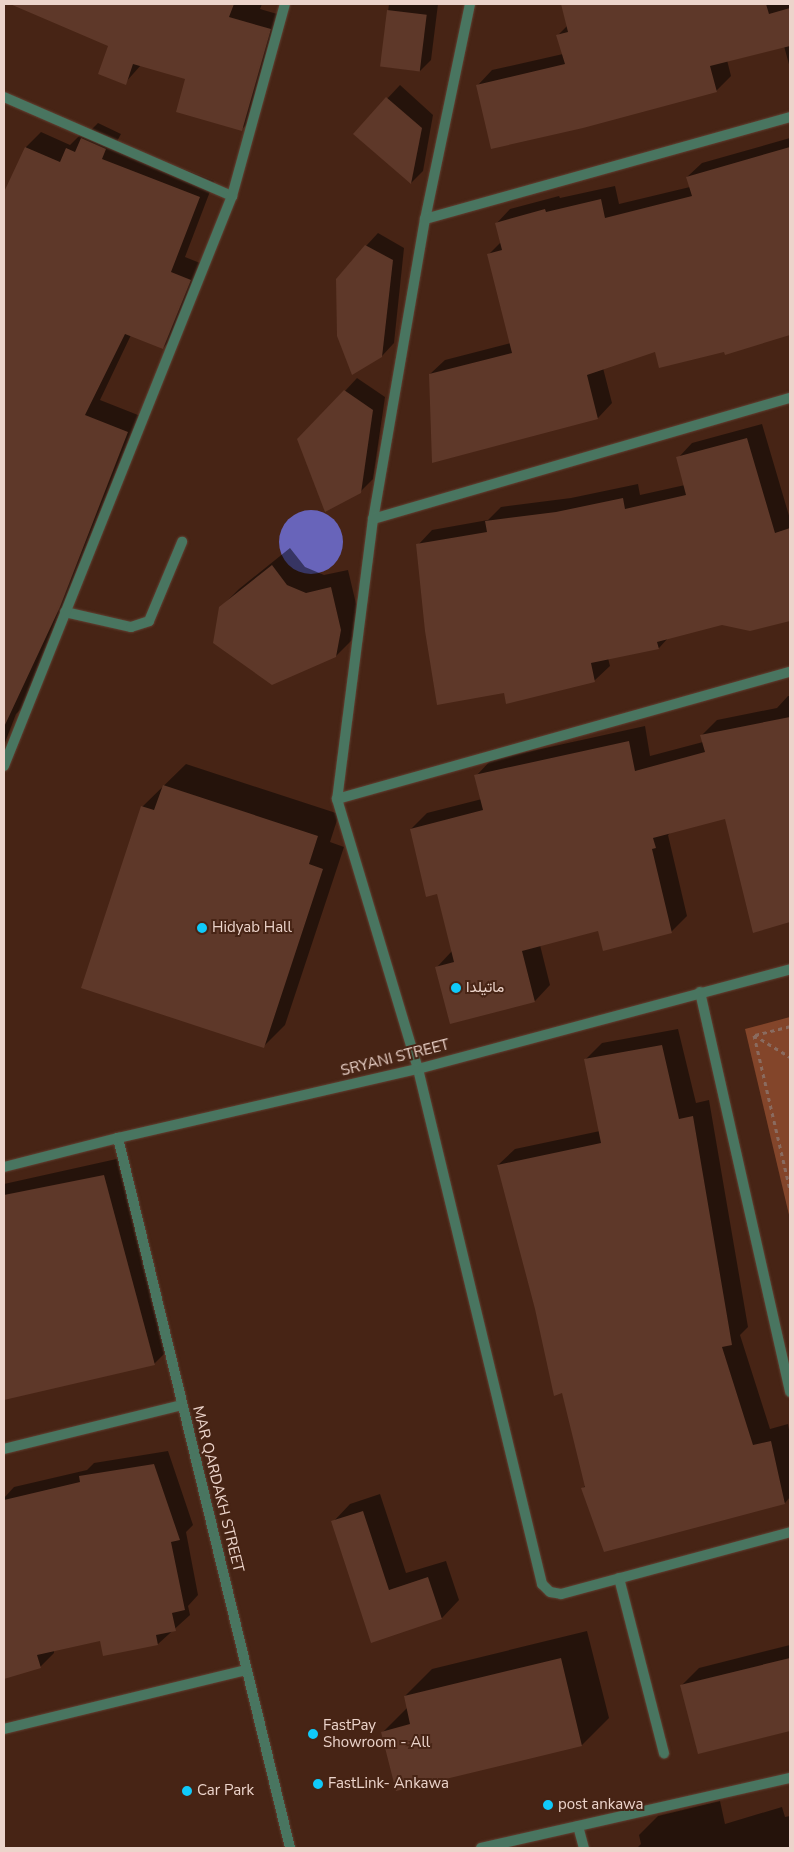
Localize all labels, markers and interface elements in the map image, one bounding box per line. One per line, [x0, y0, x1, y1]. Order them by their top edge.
place label: Hidyab Hall [212, 919, 292, 937]
marker: Hidyab Hall [196, 922, 208, 934]
place label: ماتیلدا [466, 979, 504, 997]
marker: ماتیلدا [450, 982, 462, 994]
street label: SRYANI STREET [339, 1036, 451, 1080]
street label: MAR QARDAKH STREET [189, 1404, 247, 1574]
place label: FastPay Showroom - All [323, 1716, 430, 1751]
marker: FastPay Showroom - All [307, 1728, 319, 1740]
place label: FastLink- Ankawa [328, 1775, 449, 1793]
marker: FastLink- Ankawa [312, 1778, 324, 1790]
place label: Car Park [197, 1782, 254, 1800]
marker: Car Park [181, 1785, 193, 1797]
place label: post ankawa [558, 1796, 644, 1814]
marker: post ankawa [542, 1799, 554, 1811]

